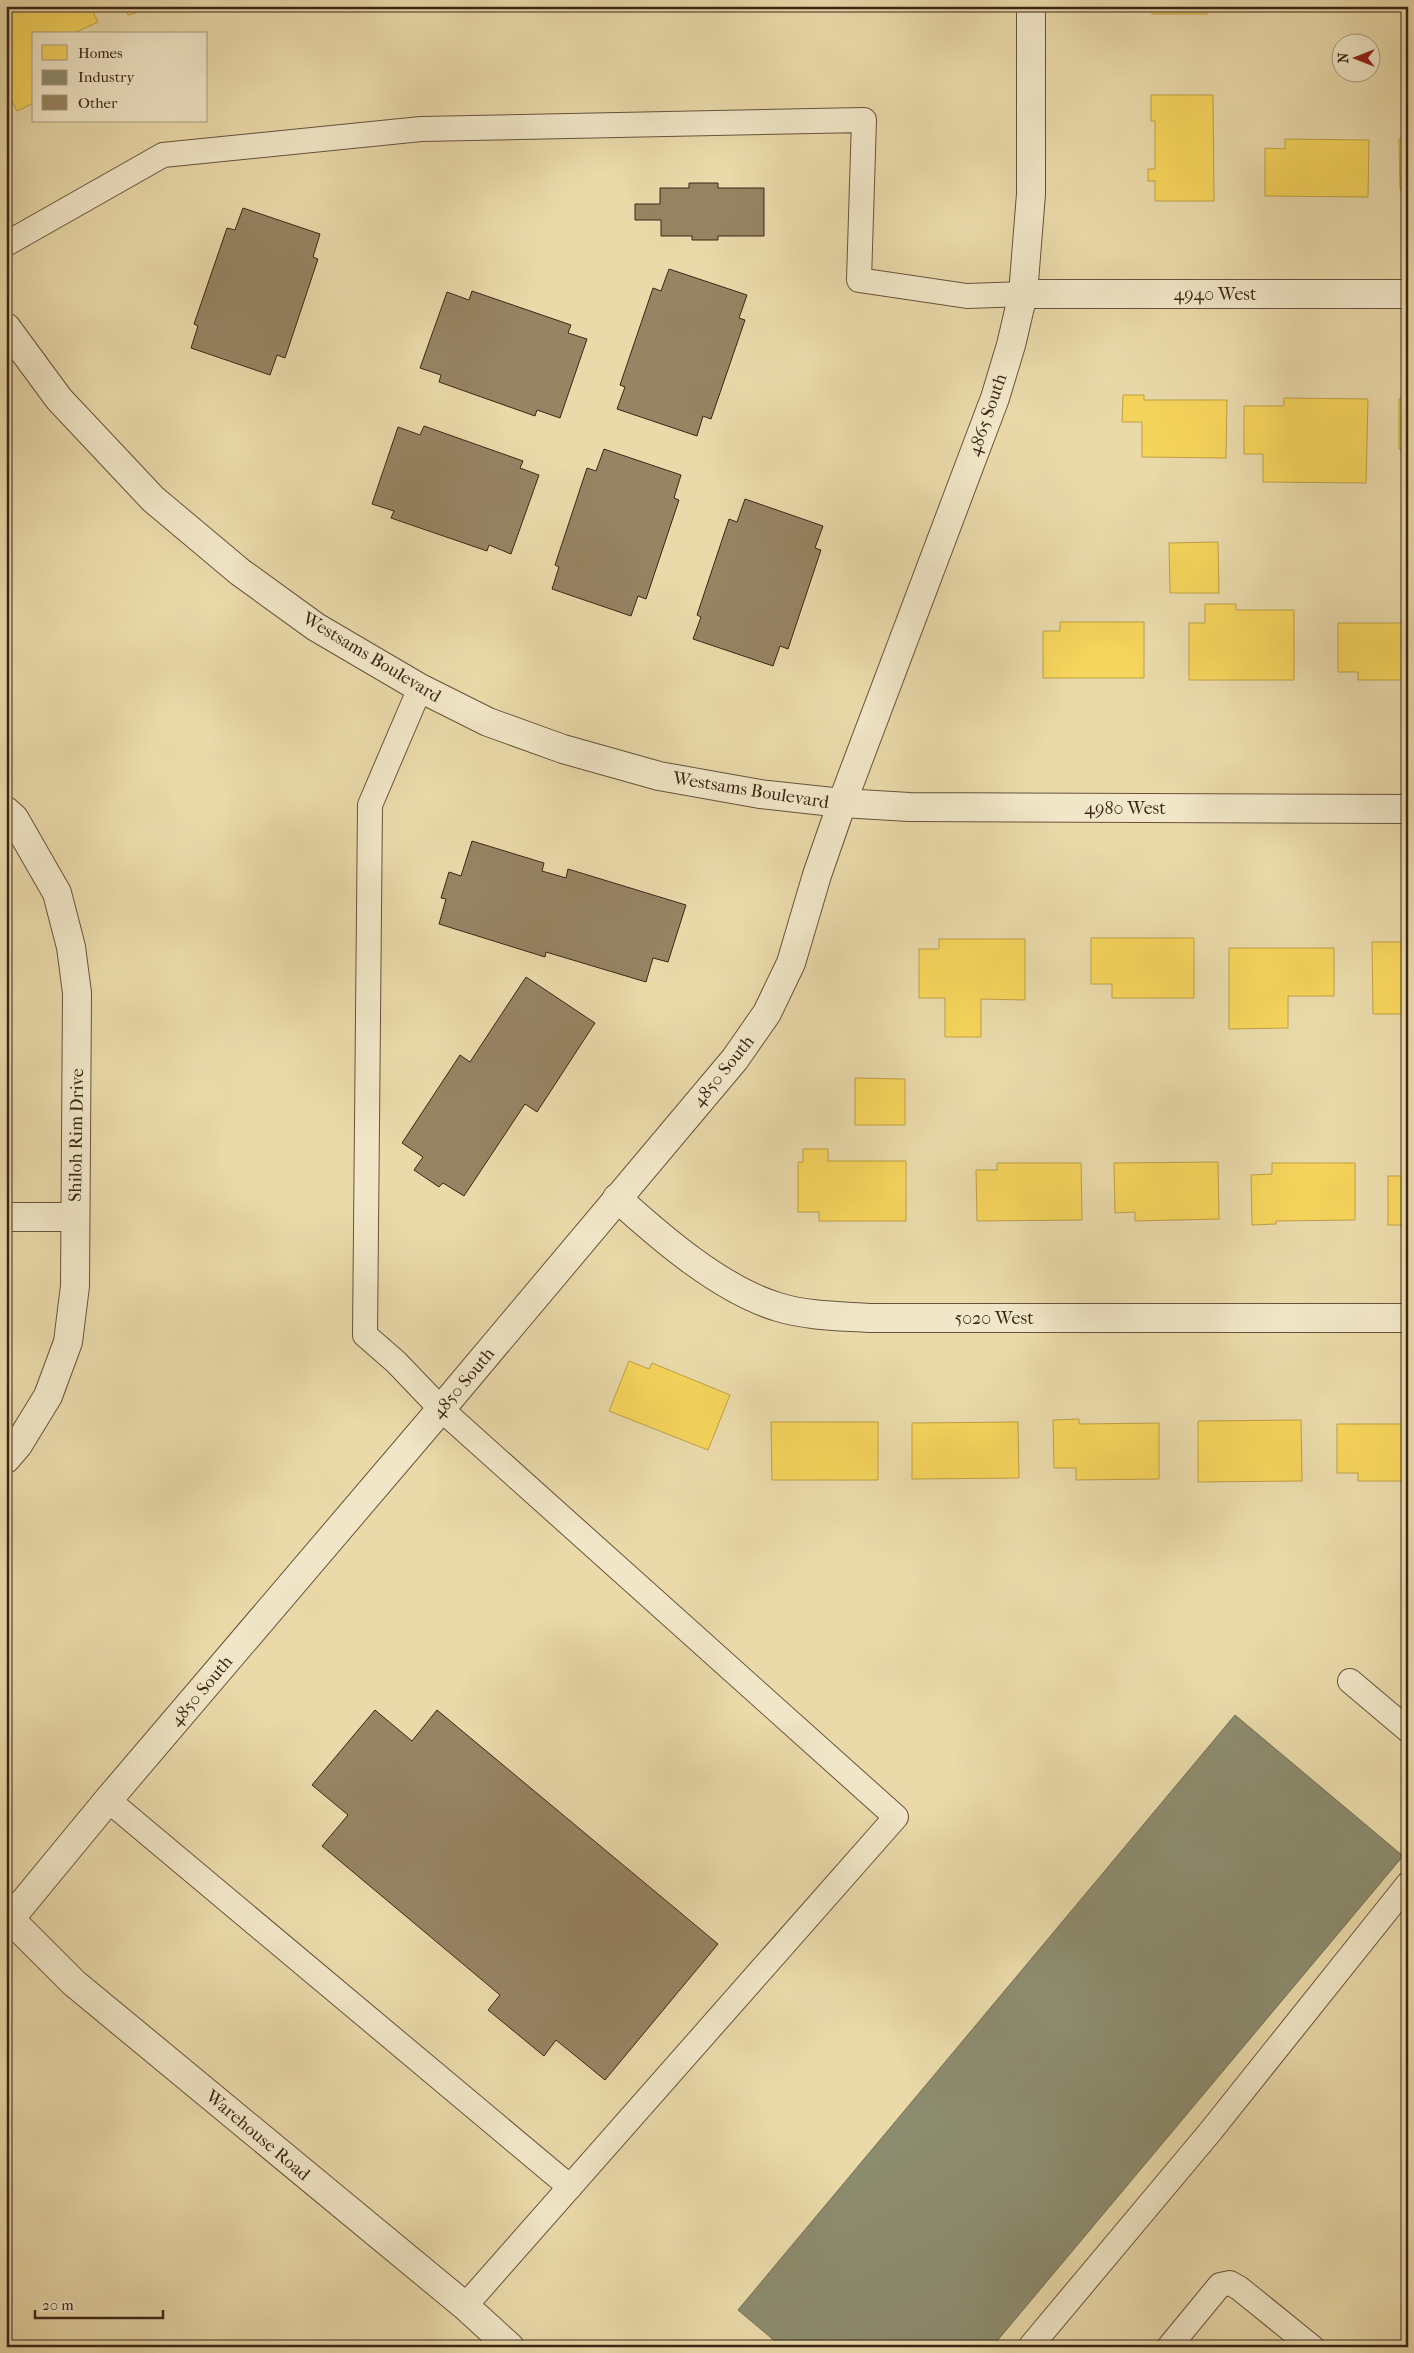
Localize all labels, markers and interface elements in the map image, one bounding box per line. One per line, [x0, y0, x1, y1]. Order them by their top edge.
legend [32, 32, 208, 122]
north arrow [1332, 32, 1382, 82]
text: Homes [78, 44, 123, 62]
text: N [1335, 52, 1352, 63]
text: Industry [78, 68, 135, 86]
text: Other [78, 94, 118, 112]
street label: 4940 West [1174, 284, 1257, 305]
street label: 4865 South [964, 371, 1011, 459]
street label: Westsams Boulevard [298, 607, 445, 707]
street label: Westsams Boulevard [670, 768, 831, 813]
street label: 4980 West [1084, 798, 1166, 819]
street label: 4850 South [688, 1031, 759, 1111]
street label: Shiloh Rim Drive [65, 1068, 88, 1202]
street label: 5020 West [954, 1308, 1034, 1329]
street label: 4850 South [428, 1344, 499, 1423]
street label: 4850 South [166, 1652, 237, 1731]
street label: Warehouse Road [200, 2085, 314, 2185]
scale bar [35, 2288, 162, 2320]
text: 20 m [42, 2296, 74, 2314]

